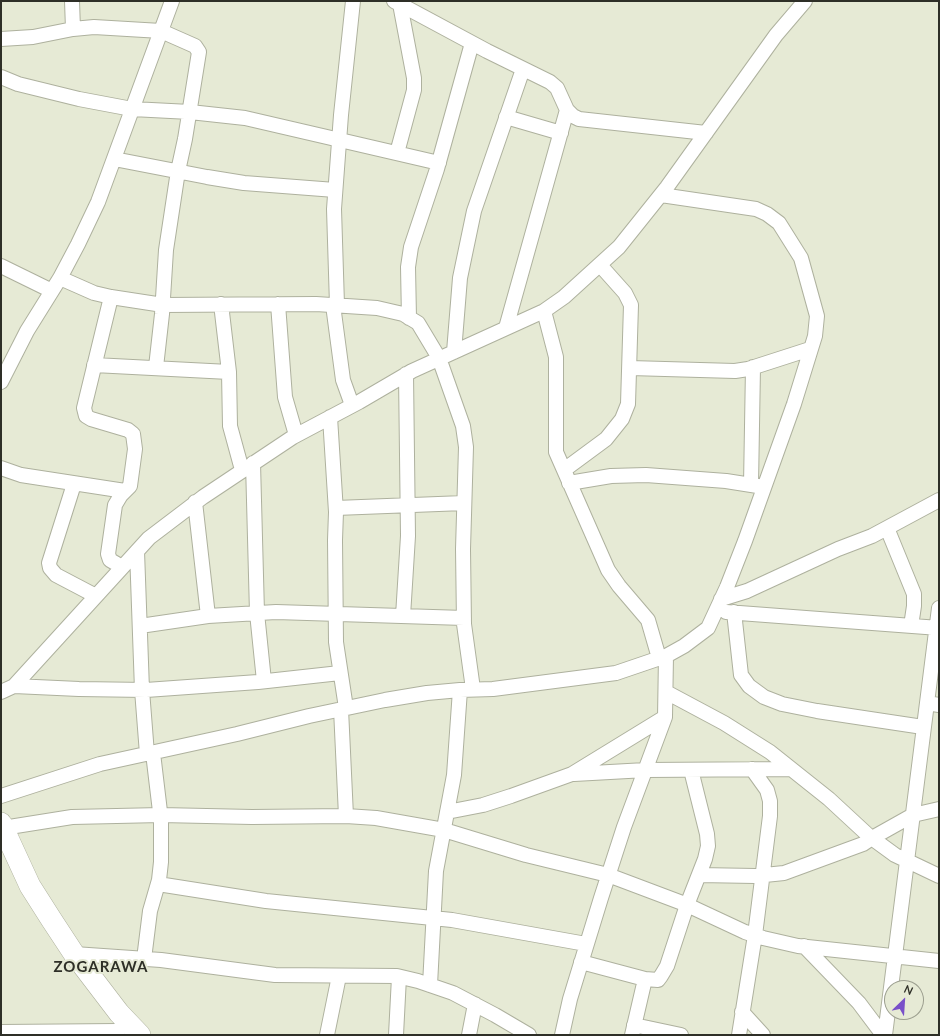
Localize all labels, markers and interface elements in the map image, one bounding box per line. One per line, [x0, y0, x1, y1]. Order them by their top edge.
district label: ZOGARAWA [54, 958, 148, 976]
north arrow [884, 980, 924, 1020]
text: N [902, 982, 915, 997]

